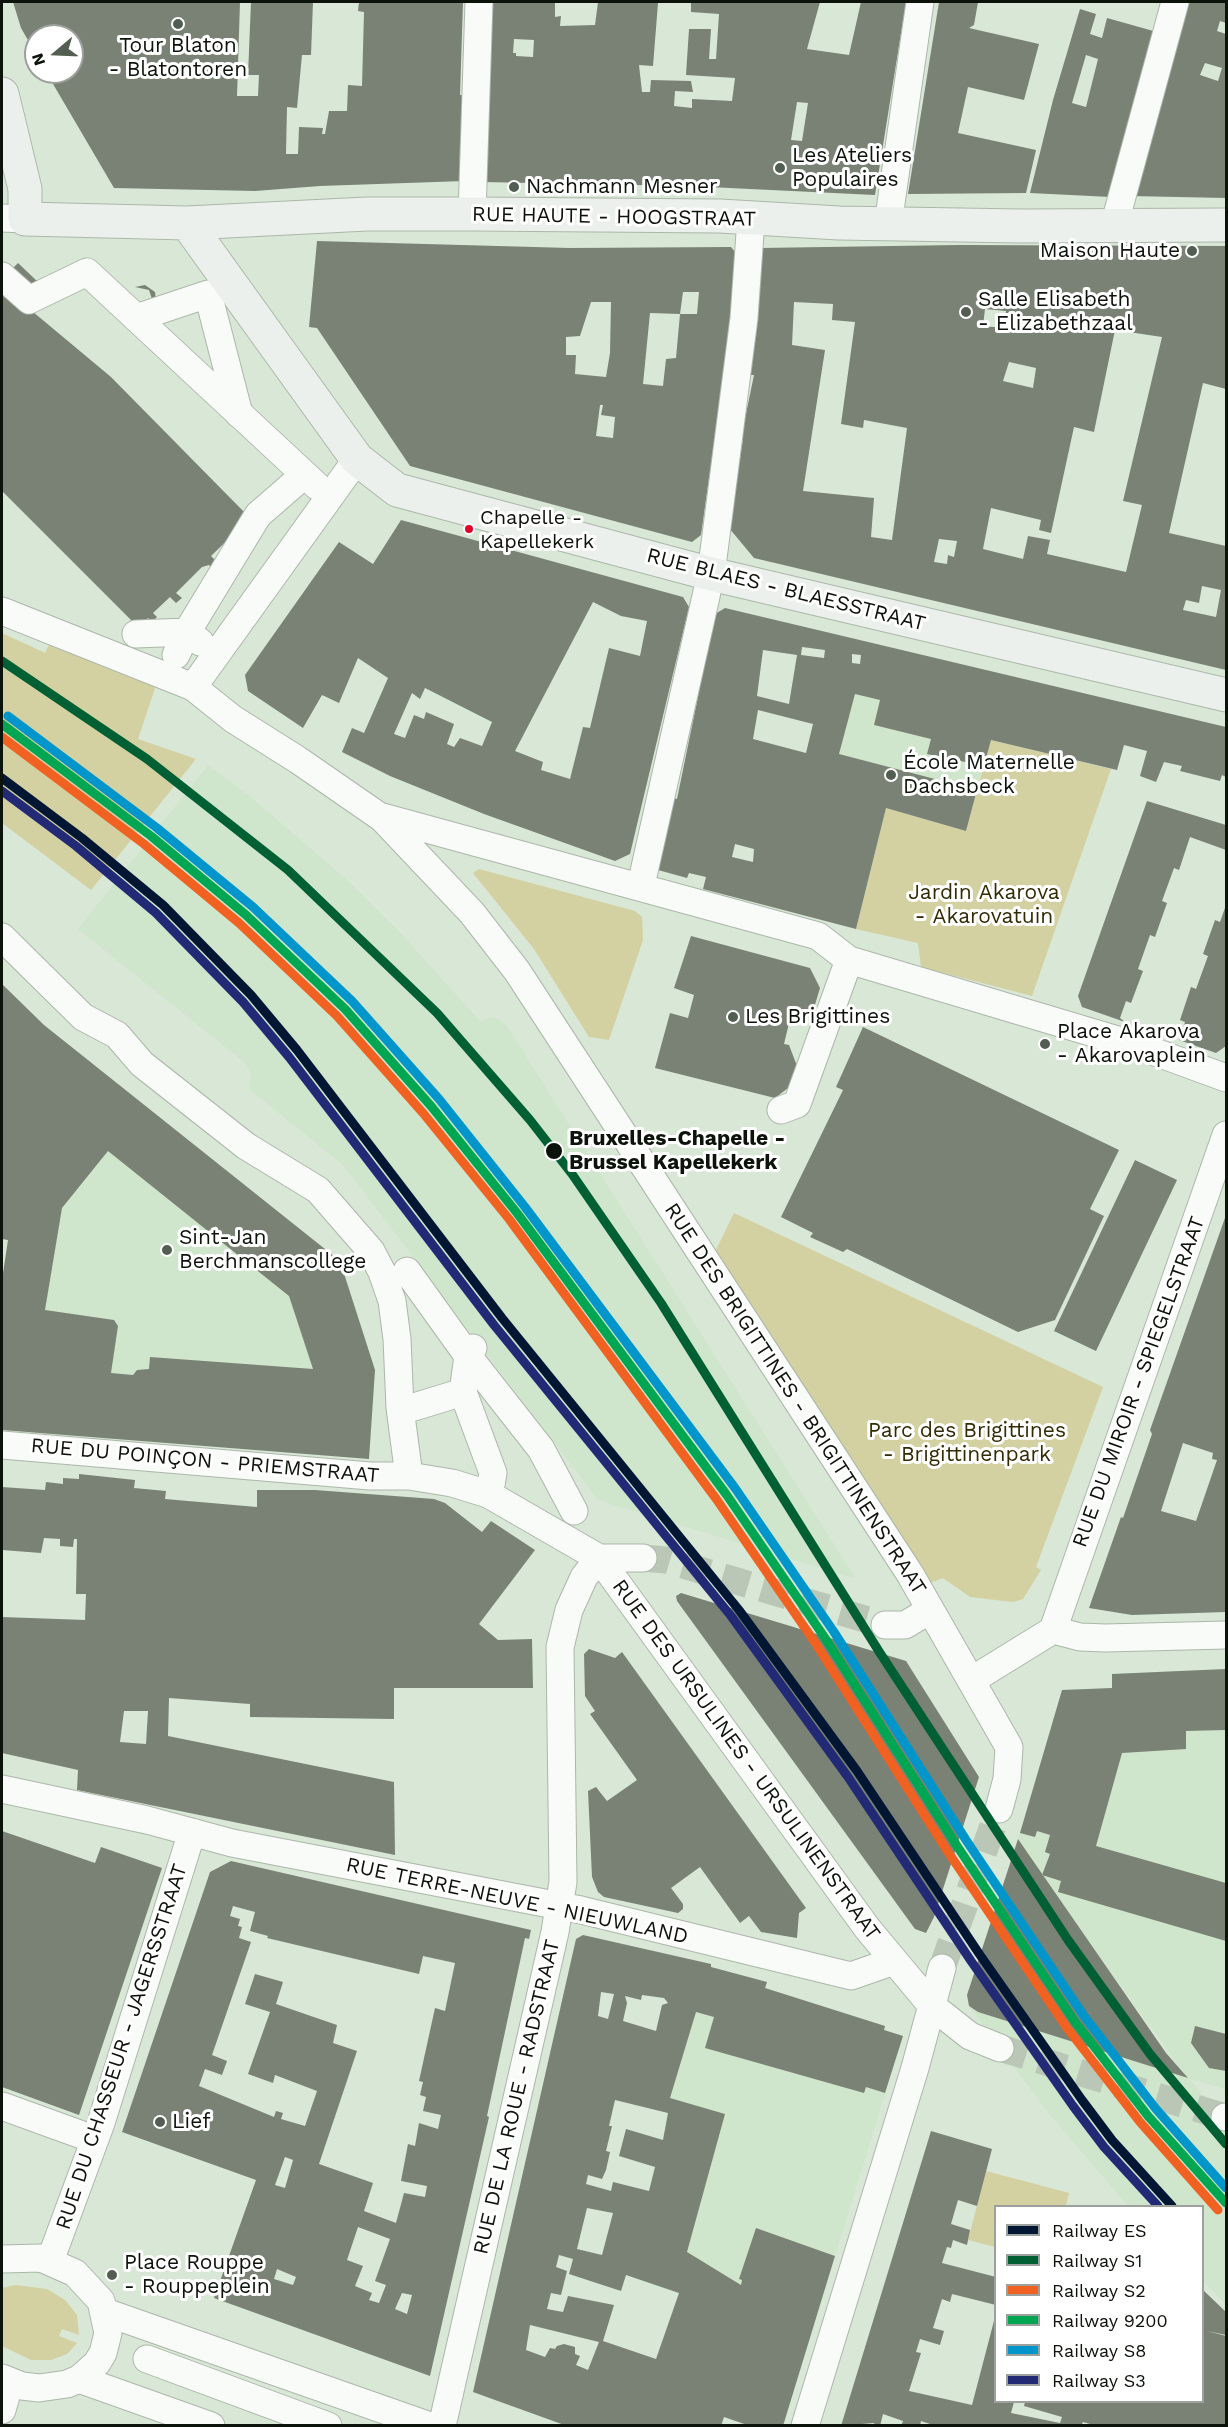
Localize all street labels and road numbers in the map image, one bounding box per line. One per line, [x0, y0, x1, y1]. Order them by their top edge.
street label: RUE HAUTE - HOOGSTRAAT [472, 202, 756, 232]
street label: RUE BLAES - BLAESSTRAAT [644, 543, 928, 637]
street label: RUE DES BRIGITTINES - BRIGITTINENSTRAAT [659, 1198, 931, 1600]
street label: RUE DU MIROIR - SPIEGELSTRAAT [1067, 1213, 1211, 1551]
street label: RUE DU POINÇON - PRIEMSTRAAT [30, 1433, 380, 1489]
street label: RUE DES URSULINES - URSULINENSTRAAT [607, 1575, 885, 1945]
street label: RUE TERRE-NEUVE - NIEUWLAND [344, 1852, 690, 1950]
street label: RUE DU CHASSEUR - JAGERSSTRAAT [51, 1861, 193, 2233]
street label: RUE DE LA ROUE - RADSTRAAT [468, 1937, 566, 2257]

